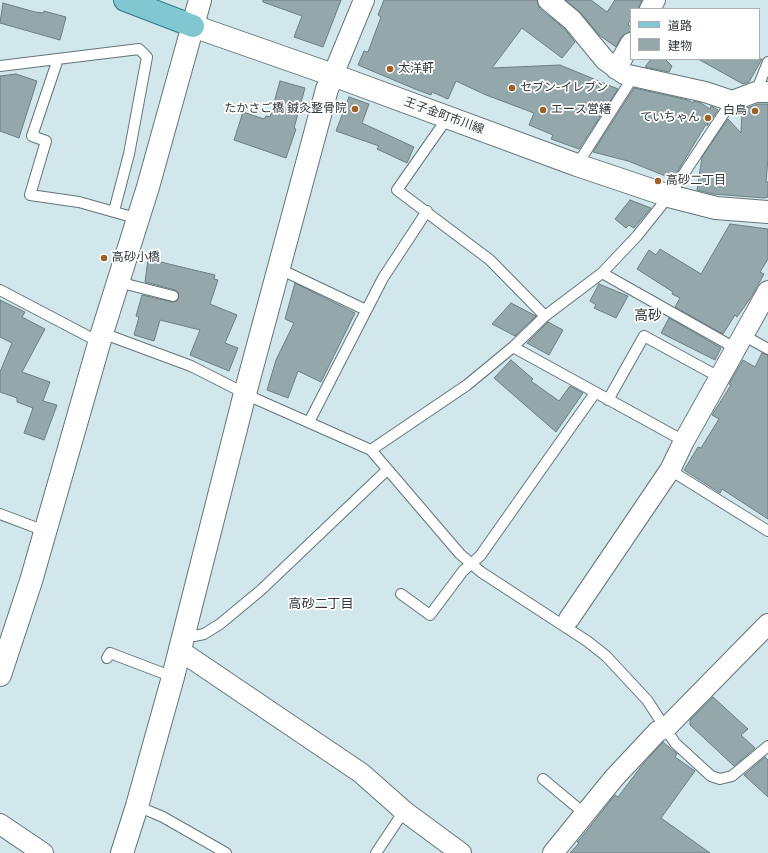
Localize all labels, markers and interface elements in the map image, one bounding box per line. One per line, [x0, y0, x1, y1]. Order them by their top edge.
legend [630, 8, 760, 60]
text: 道路 [668, 19, 692, 33]
text: 建物 [668, 39, 692, 53]
place label: 太洋軒 [398, 62, 434, 76]
marker: 太洋軒 [385, 64, 395, 74]
place label: セブン-イレブン [520, 81, 608, 95]
marker: セブン-イレブン [507, 83, 517, 93]
street label: 王子金町市川線 [402, 95, 486, 137]
place label: たかさご橋 鍼灸整骨院 [224, 102, 347, 116]
place label: エース営繕 [551, 103, 611, 117]
marker: たかさご橋 鍼灸整骨院 [350, 104, 360, 114]
place label: 白鳥 [723, 104, 747, 118]
marker: エース営繕 [538, 105, 548, 115]
marker: 白鳥 [750, 106, 760, 116]
place label: ていちゃん [640, 111, 700, 125]
marker: ていちゃん [703, 113, 713, 123]
place label: 高砂二丁目 [666, 174, 726, 188]
marker: 高砂二丁目 [653, 176, 663, 186]
place label: 高砂小橋 [112, 251, 160, 265]
marker: 高砂小橋 [99, 253, 109, 263]
district label: 高砂 [634, 308, 662, 324]
district label: 高砂二丁目 [289, 596, 353, 612]

